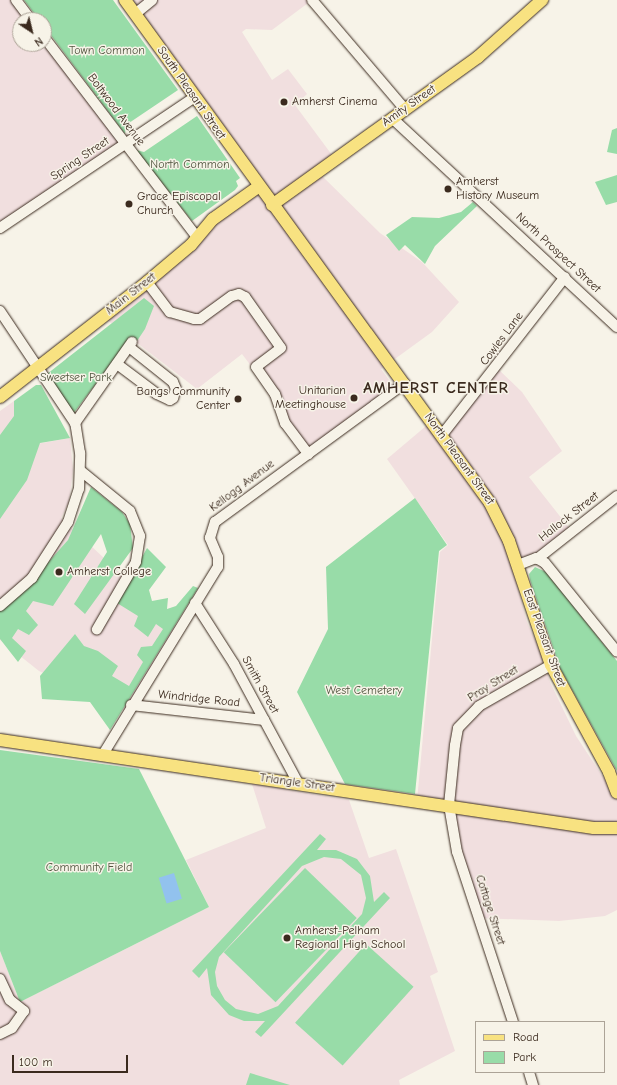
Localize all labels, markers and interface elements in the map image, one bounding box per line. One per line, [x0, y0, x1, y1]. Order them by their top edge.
north arrow [12, 12, 52, 52]
text: N [32, 34, 45, 49]
park label: Town Common [69, 44, 145, 58]
street label: South Pleasant Street [154, 44, 228, 142]
street label: Boltwood Avenue [84, 71, 148, 149]
street label: Amity Street [379, 82, 439, 130]
place label: Amherst Cinema [292, 95, 377, 109]
marker: Amherst Cinema [279, 97, 289, 107]
street label: Spring Street [48, 134, 112, 184]
park label: North Common [150, 158, 230, 172]
place label: Amherst History Museum [456, 175, 539, 203]
marker: Amherst History Museum [443, 184, 453, 194]
place label: Grace Episcopal Church [137, 190, 221, 218]
marker: Grace Episcopal Church [124, 199, 134, 209]
street label: North Prospect Street [512, 210, 604, 296]
street label: Main Street [103, 270, 159, 318]
street label: Cowles Lane [477, 309, 527, 369]
park label: Sweetser Park [40, 371, 112, 385]
district label: AMHERST CENTER [363, 378, 509, 398]
place label: Unitarian Meetinghouse [275, 384, 346, 412]
place label: Bangs Community Center [137, 385, 230, 413]
marker: Unitarian Meetinghouse [349, 393, 359, 403]
marker: Bangs Community Center [233, 394, 243, 404]
street label: North Pleasant Street [421, 410, 497, 508]
street label: Kellogg Avenue [207, 457, 277, 515]
street label: Hallock Street [536, 489, 602, 545]
place label: Amherst College [67, 565, 151, 579]
marker: Amherst College [54, 567, 64, 577]
street label: East Pleasant Street [520, 587, 568, 689]
street label: Smith Street [238, 654, 282, 716]
street label: Pray Street [465, 663, 521, 705]
park label: West Cemetery [326, 684, 402, 698]
street label: Windridge Road [157, 688, 241, 710]
street label: Triangle Street [259, 771, 335, 795]
park label: Community Field [46, 861, 132, 875]
street label: Cottage Street [472, 873, 508, 947]
place label: Amherst-Pelham Regional High School [295, 924, 405, 952]
marker: Amherst-Pelham Regional High School [282, 933, 292, 943]
legend [475, 1021, 605, 1073]
text: Road [513, 1030, 539, 1044]
scale bar [14, 1047, 130, 1073]
text: Park [513, 1050, 536, 1064]
text: 100 m [19, 1055, 52, 1069]

